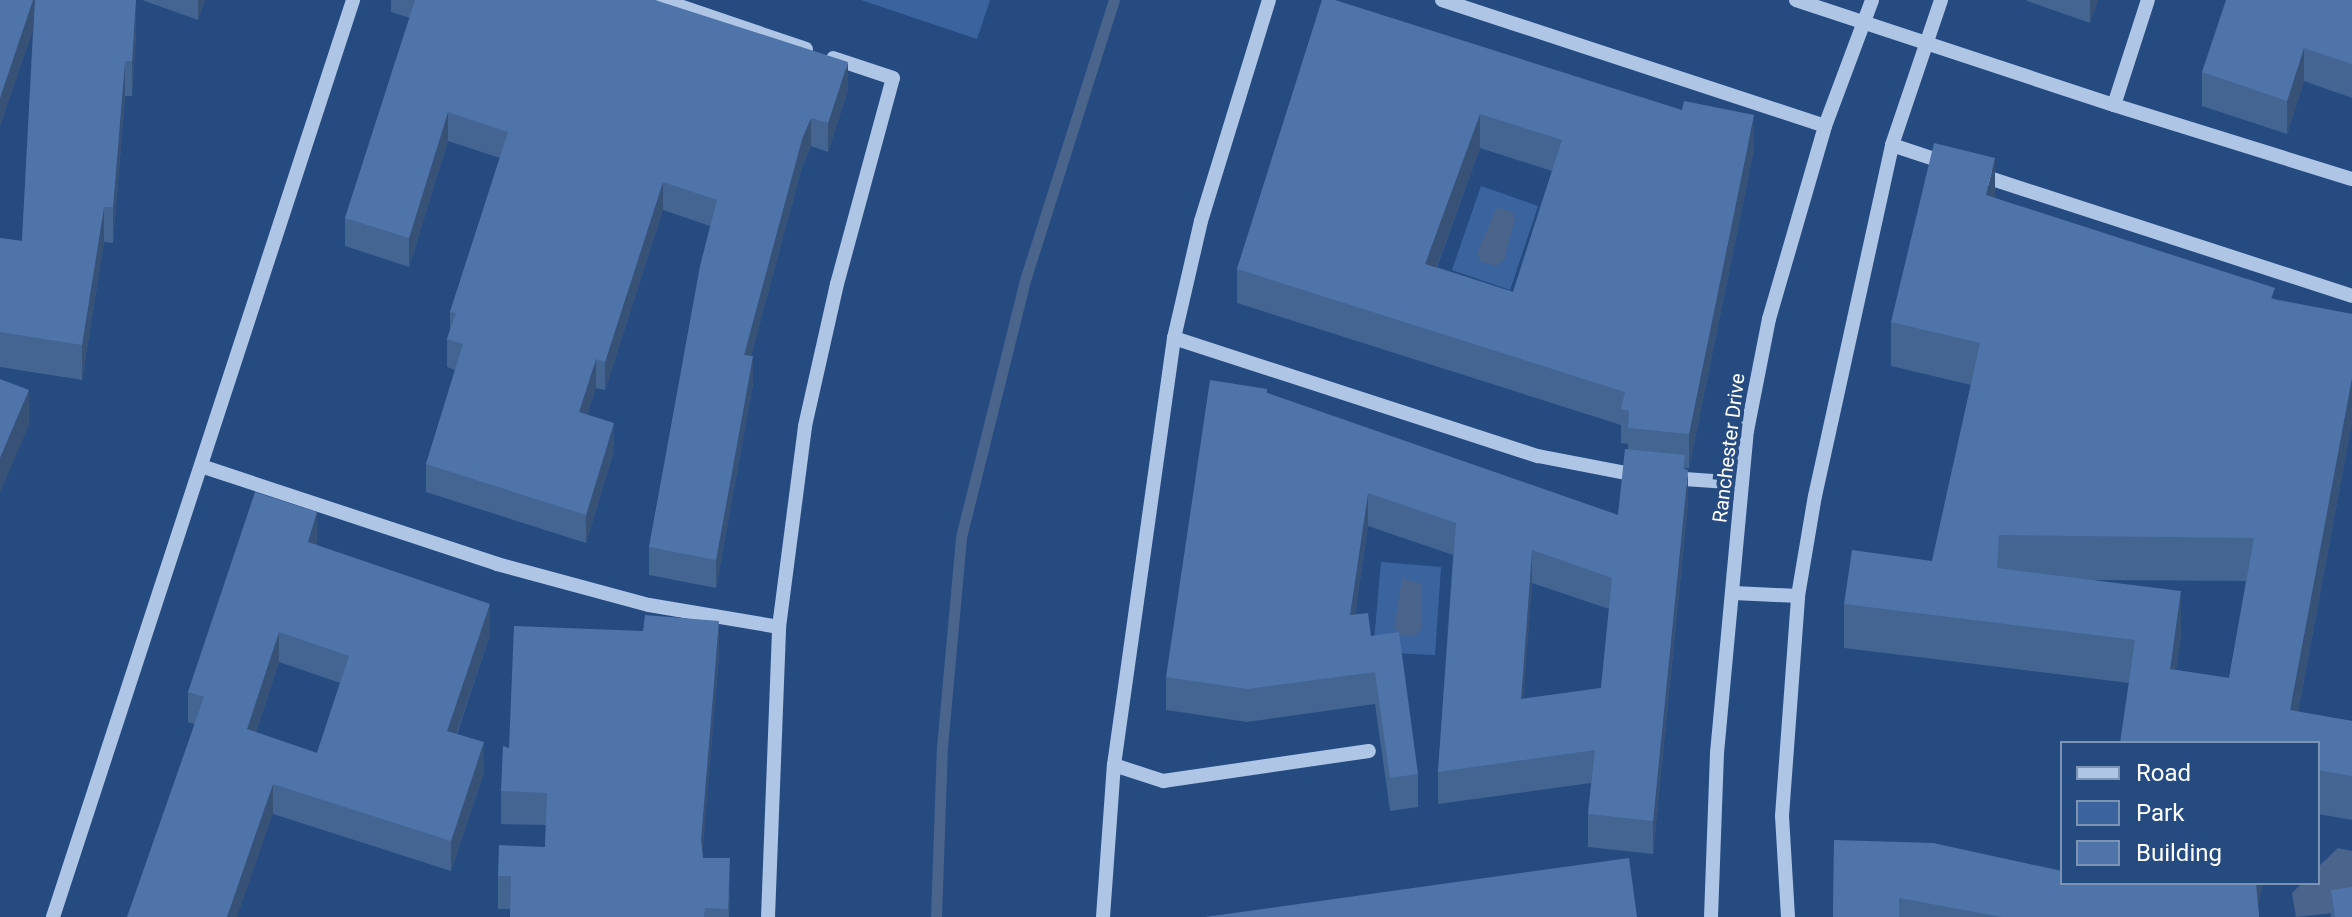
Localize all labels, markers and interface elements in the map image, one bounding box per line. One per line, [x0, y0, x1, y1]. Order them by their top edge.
street label: Ranchester Drive [1708, 372, 1750, 524]
legend [2060, 741, 2320, 885]
text: Road [2136, 759, 2191, 787]
text: Park [2136, 799, 2184, 827]
text: Building [2136, 839, 2222, 867]

